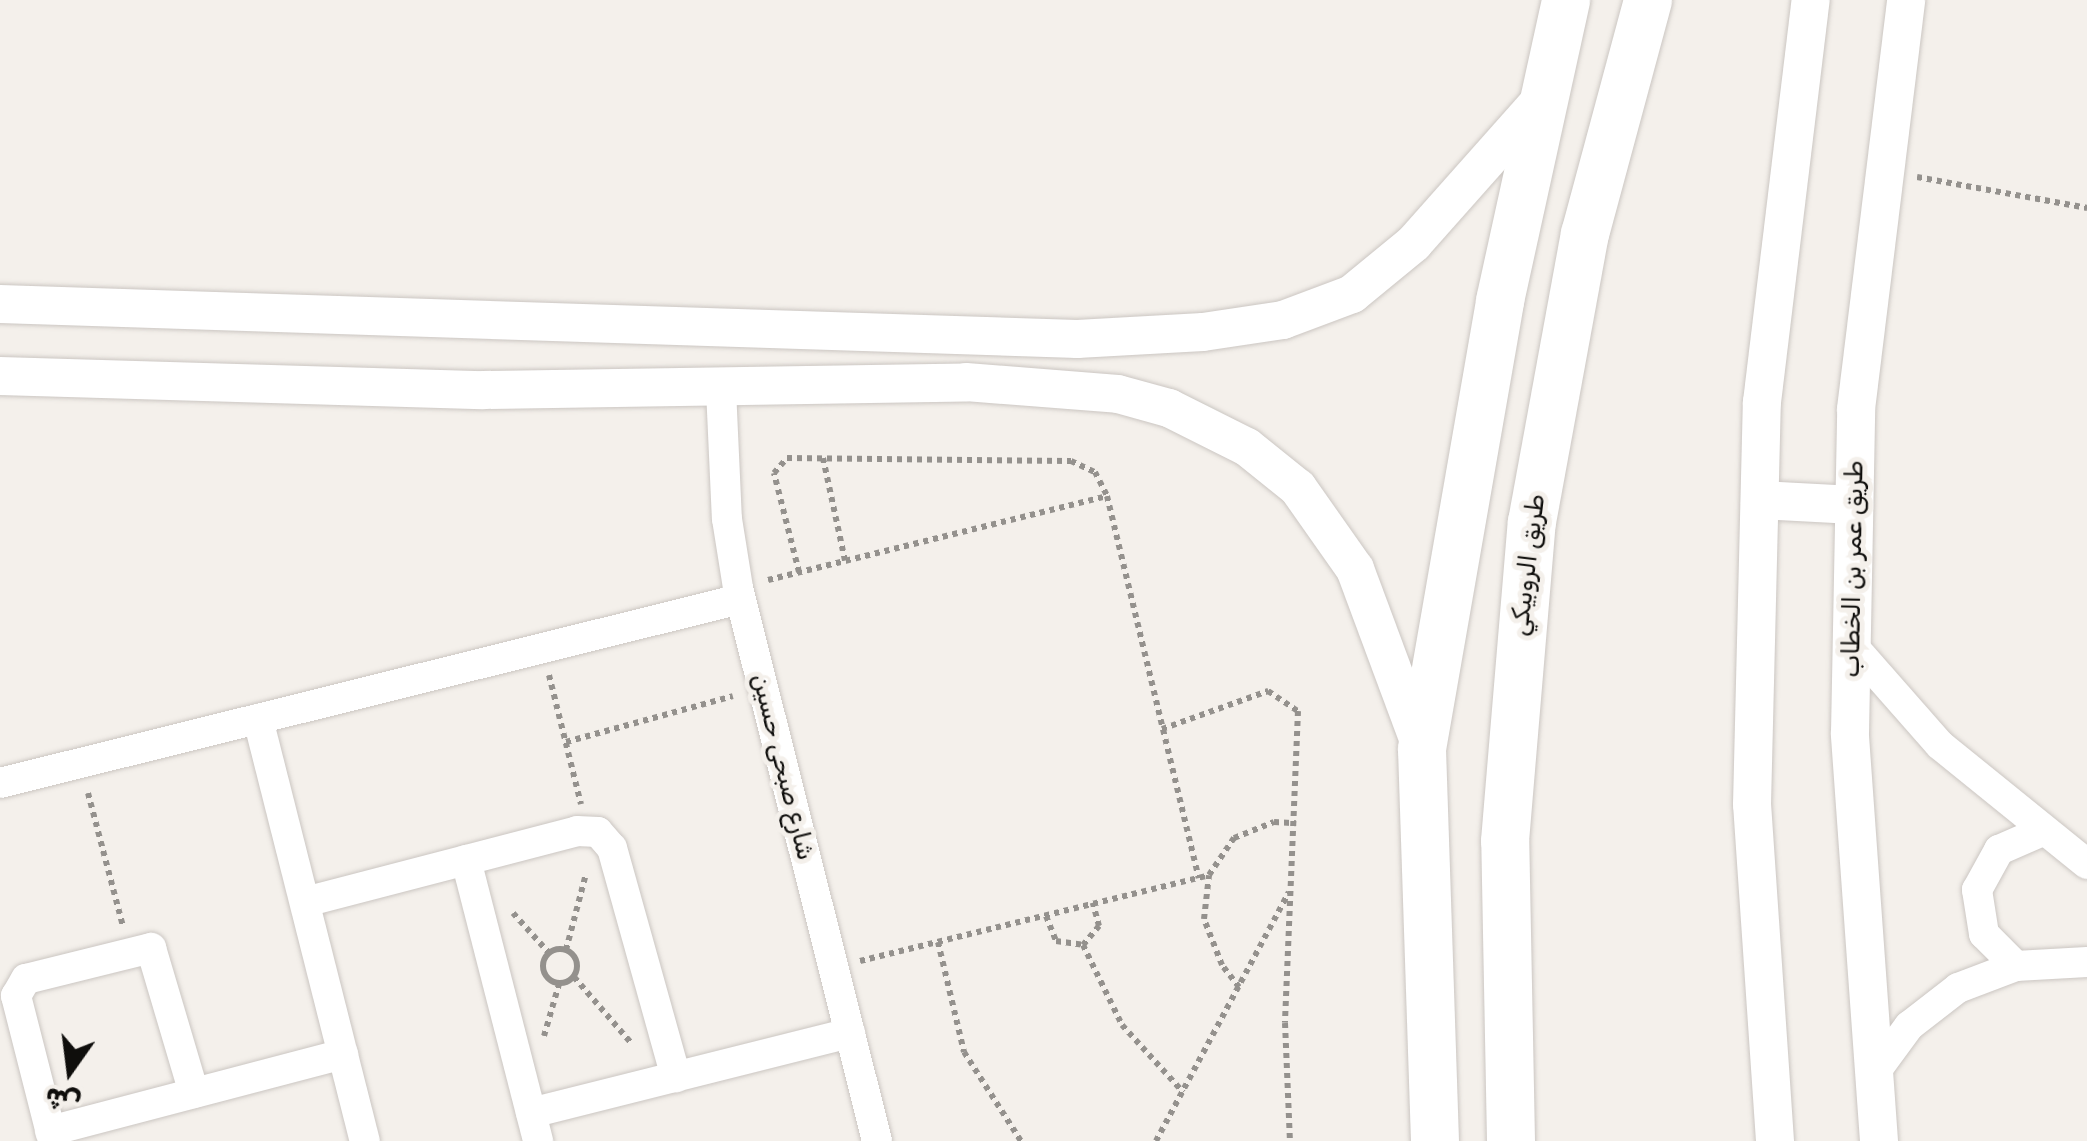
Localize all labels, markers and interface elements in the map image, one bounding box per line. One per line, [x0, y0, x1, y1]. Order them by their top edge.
street label: طريق عمر بن الخطاب [1836, 460, 1870, 678]
street label: طريق الروبيكي [1504, 492, 1552, 638]
street label: شارع صبحى حسين [745, 671, 821, 863]
north arrow [20, 1021, 120, 1121]
text: ش [41, 1080, 84, 1121]

